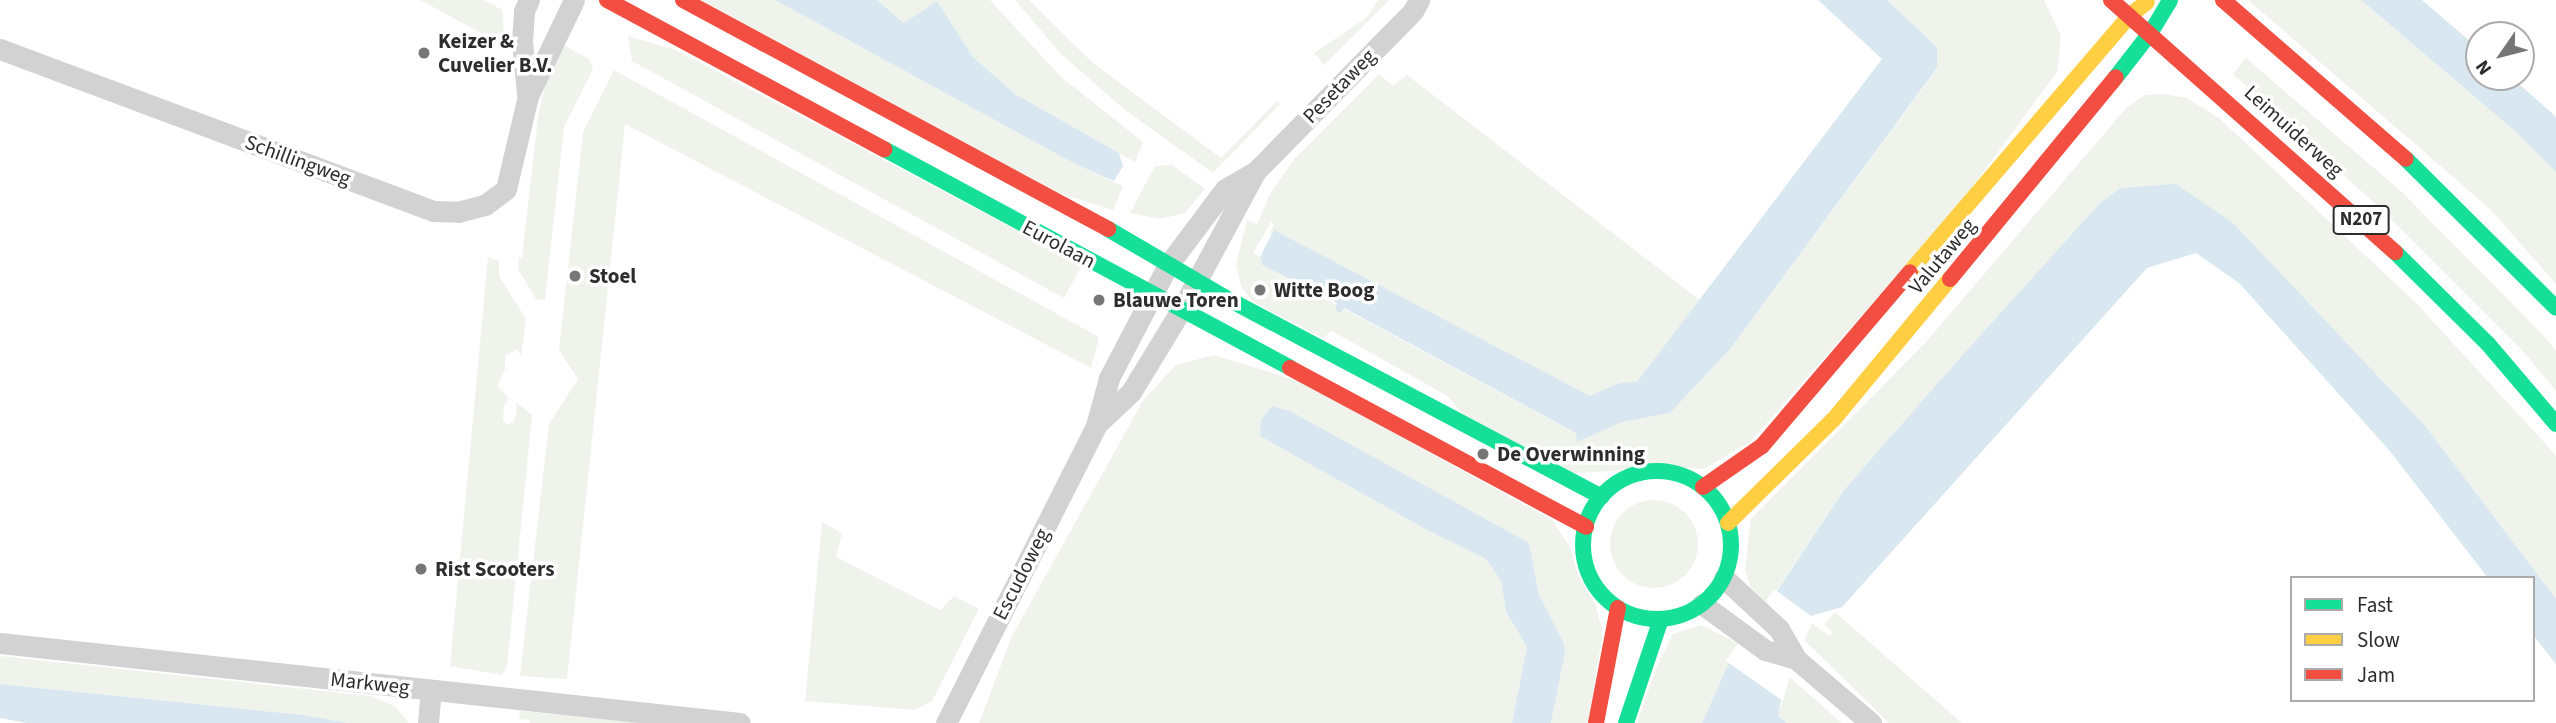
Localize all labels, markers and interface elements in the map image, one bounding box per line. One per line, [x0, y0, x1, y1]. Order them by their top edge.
north arrow [2465, 21, 2535, 91]
place label: Keizer & Cuvelier B.V. [438, 28, 553, 78]
street label: Pesetaweg [1297, 43, 1381, 129]
marker: Keizer & Cuvelier B.V. [416, 45, 432, 61]
text: N [2469, 54, 2499, 80]
street label: Leimuiderweg [2239, 80, 2349, 182]
street label: Schillingweg [242, 129, 354, 191]
road number: N207 [2331, 204, 2391, 235]
street label: Valutaweg [1903, 213, 1981, 299]
street label: Eurolaan [1018, 214, 1100, 274]
place label: Stoel [589, 263, 636, 289]
marker: Stoel [567, 268, 583, 284]
place label: Witte Boog [1274, 277, 1374, 303]
marker: Witte Boog [1252, 282, 1268, 298]
place label: Blauwe Toren [1113, 287, 1239, 313]
marker: Blauwe Toren [1091, 292, 1107, 308]
place label: De Overwinning [1497, 441, 1645, 467]
marker: De Overwinning [1475, 446, 1491, 462]
street label: Escudoweg [987, 524, 1055, 624]
place label: Rist Scooters [435, 556, 555, 582]
marker: Rist Scooters [413, 561, 429, 577]
legend [2290, 576, 2535, 702]
text: Fast [2357, 590, 2393, 620]
text: Slow [2357, 625, 2400, 655]
text: Jam [2357, 660, 2395, 690]
street label: Markweg [329, 666, 411, 700]

